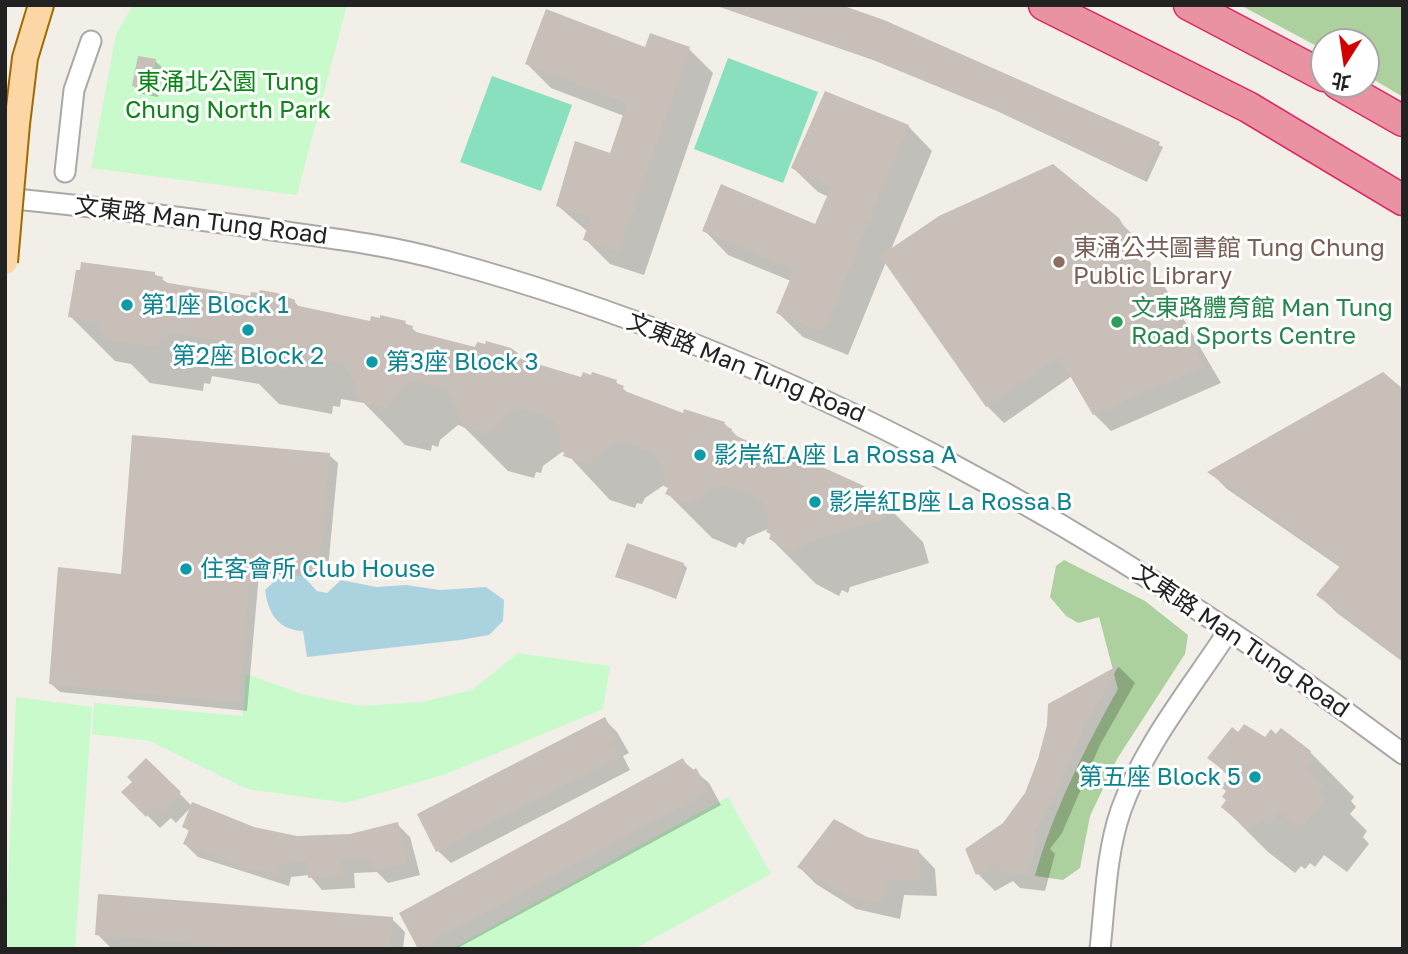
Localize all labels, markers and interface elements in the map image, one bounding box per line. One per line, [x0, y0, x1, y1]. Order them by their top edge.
north arrow [1310, 28, 1380, 98]
park label: 東涌北公園 Tung Chung North Park [125, 68, 331, 124]
text: 北 [1329, 69, 1353, 95]
street label: 文東路 Man Tung Road [73, 191, 329, 251]
place label: 東涌公共圖書館 Tung Chung Public Library [1073, 234, 1385, 290]
marker: 東涌公共圖書館 Tung Chung Public Library [1051, 254, 1067, 270]
place label: 第1座 Block 1 [141, 291, 289, 319]
place label: 文東路體育館 Man Tung Road Sports Centre [1131, 294, 1393, 350]
marker: 第1座 Block 1 [119, 297, 135, 313]
street label: 文東路 Man Tung Road [623, 307, 869, 429]
marker: 文東路體育館 Man Tung Road Sports Centre [1109, 314, 1125, 330]
marker: 第2座 Block 2 [240, 322, 256, 338]
place label: 第2座 Block 2 [172, 342, 324, 370]
place label: 第3座 Block 3 [386, 348, 539, 376]
marker: 第3座 Block 3 [364, 354, 380, 370]
place label: 影岸紅A座 La Rossa A [714, 441, 957, 469]
marker: 影岸紅A座 La Rossa A [692, 447, 708, 463]
place label: 影岸紅B座 La Rossa B [829, 488, 1072, 516]
marker: 影岸紅B座 La Rossa B [807, 494, 823, 510]
place label: 住客會所 Club House [200, 555, 435, 583]
street label: 文東路 Man Tung Road [1127, 558, 1355, 724]
marker: 住客會所 Club House [178, 561, 194, 577]
place label: 第五座 Block 5 [1079, 763, 1241, 791]
marker: 第五座 Block 5 [1247, 769, 1263, 785]

